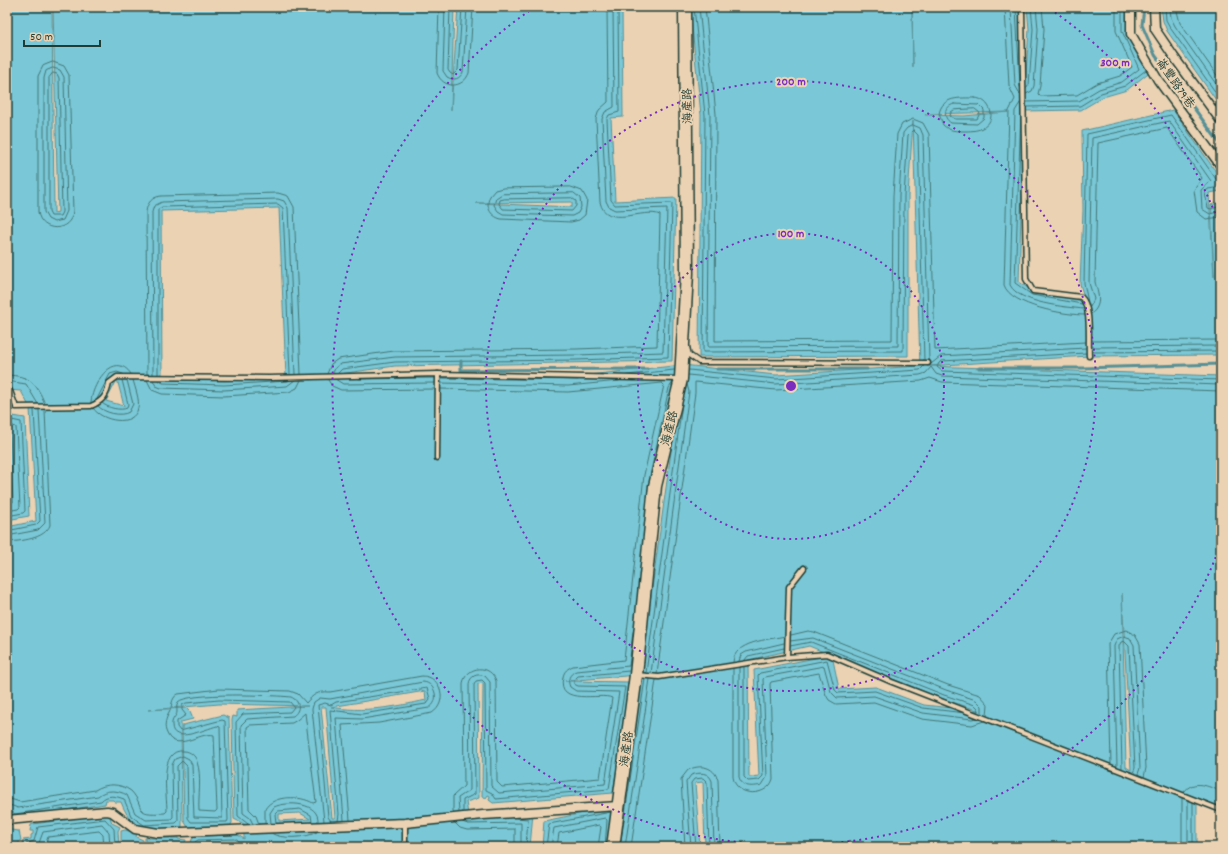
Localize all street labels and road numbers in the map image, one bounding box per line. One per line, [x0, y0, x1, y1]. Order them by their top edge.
street label: 崙豐路79巷 [1151, 55, 1198, 113]
street label: 海產路 [680, 88, 697, 124]
street label: 海產路 [658, 409, 683, 448]
street label: 海產路 [617, 730, 638, 768]

